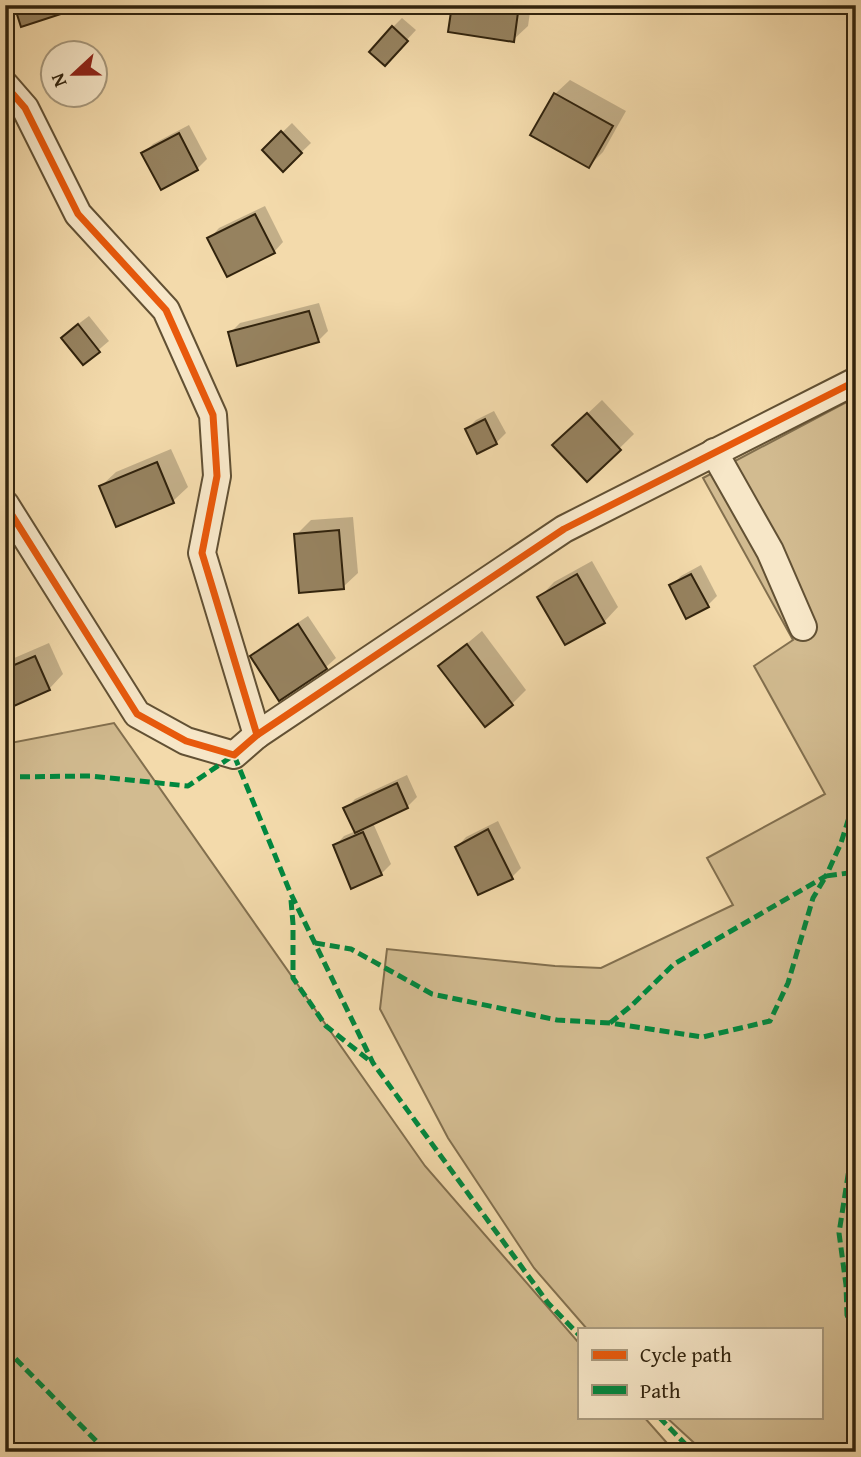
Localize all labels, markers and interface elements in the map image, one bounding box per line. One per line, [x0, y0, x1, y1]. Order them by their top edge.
north arrow [38, 38, 108, 108]
text: N [43, 69, 74, 92]
legend [578, 1328, 822, 1418]
text: Cycle path [640, 1339, 732, 1370]
text: Path [640, 1375, 681, 1406]

